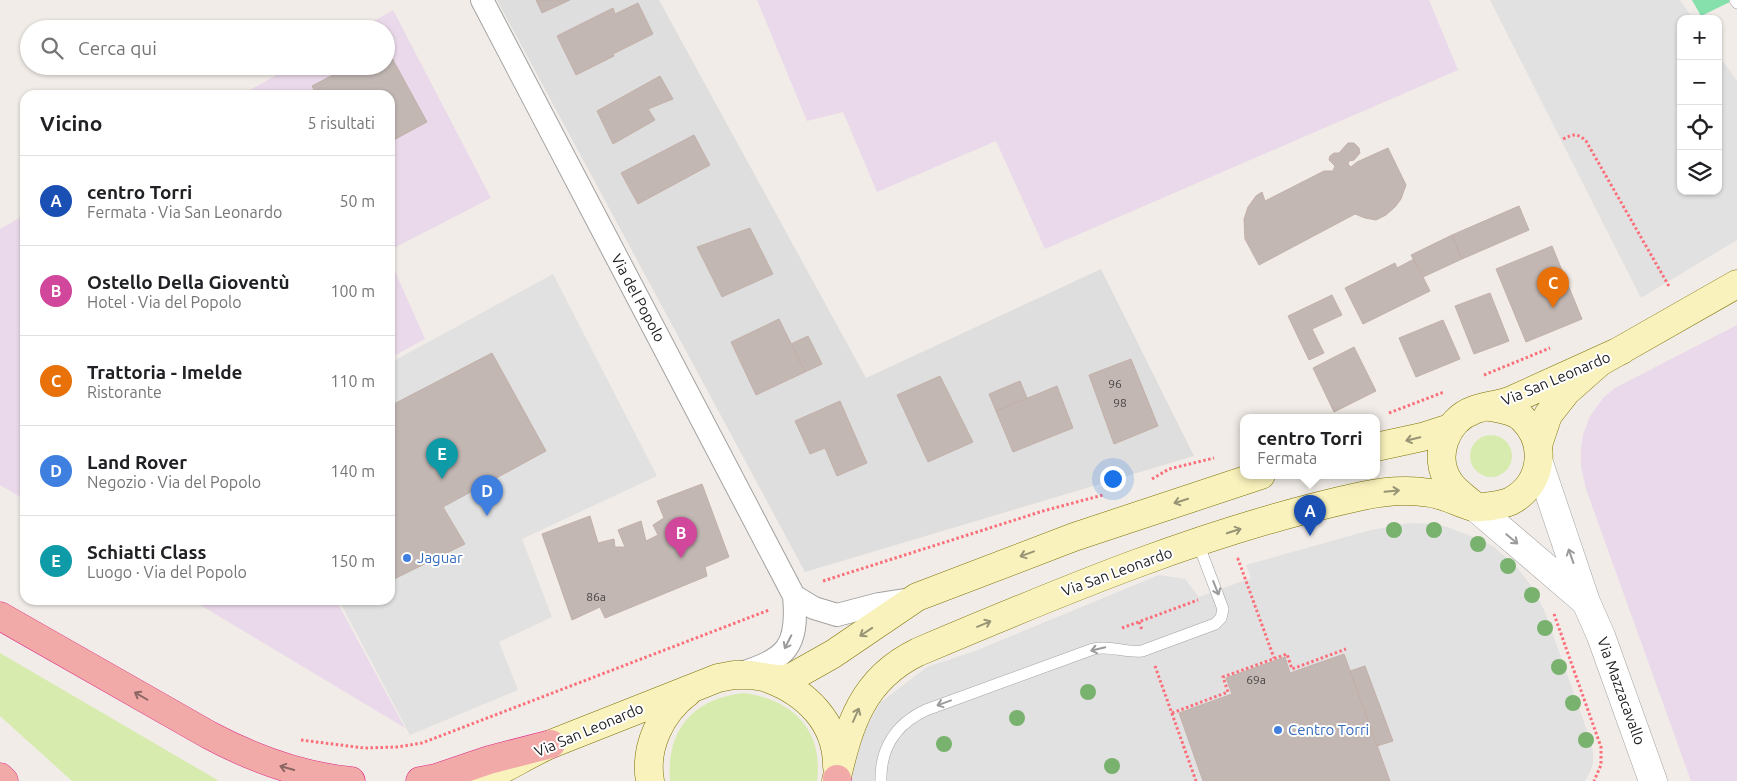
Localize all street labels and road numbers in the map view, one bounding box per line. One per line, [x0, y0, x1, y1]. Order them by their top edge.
street label: Via del Popolo [608, 251, 669, 345]
street label: Via San Leonardo [1499, 348, 1613, 409]
street label: Via San Leonardo [1059, 544, 1175, 599]
street label: Via Mazzacavallo [1594, 635, 1649, 747]
street label: Via San Leonardo [532, 699, 646, 760]

